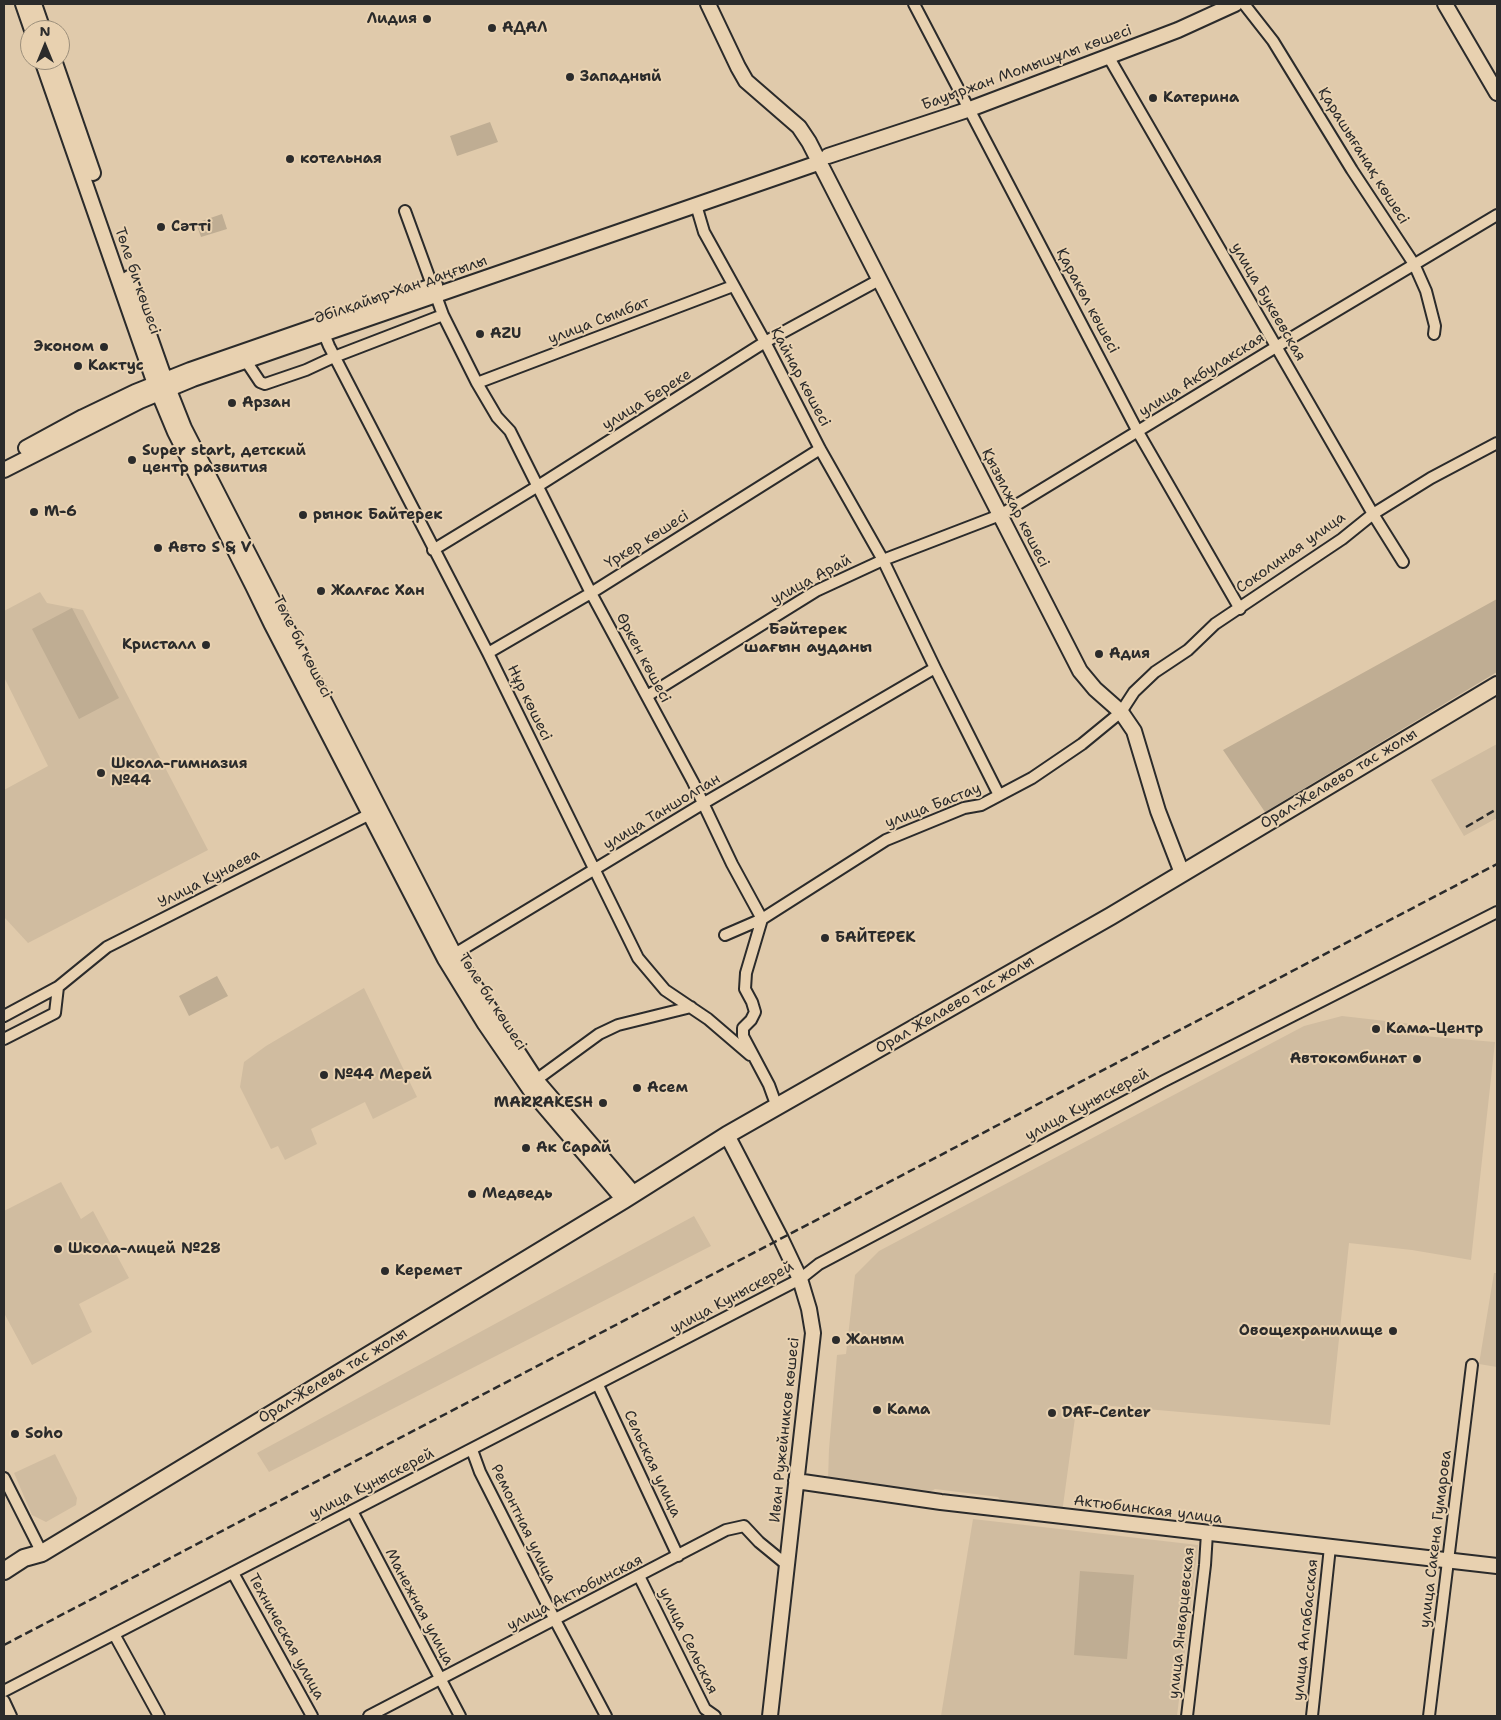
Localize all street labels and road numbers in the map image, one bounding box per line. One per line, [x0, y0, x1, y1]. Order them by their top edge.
street label: Бауыржан Момышұлы көшесі [919, 22, 1135, 114]
street label: Қарашығанақ көшесі [1314, 84, 1412, 228]
street label: Төле би көшесі [110, 225, 164, 337]
street label: улица Букеевская [1227, 240, 1309, 364]
street label: Қаракөл көшесі [1052, 245, 1122, 357]
street label: Әбілқайыр Хан даңғылы [312, 252, 490, 328]
street label: улица Сымбат [546, 293, 652, 349]
street label: Қайнар көшесі [766, 324, 834, 430]
street label: улица Акбулакская [1136, 329, 1268, 421]
street label: улица Береке [599, 365, 695, 435]
street label: Қызылжар көшесі [977, 446, 1053, 570]
street label: Үркер көшесі [602, 507, 692, 573]
street label: Соколиная улица [1233, 509, 1349, 597]
street label: улица Арай [768, 551, 854, 609]
street label: Төле би көшесі [268, 593, 336, 701]
street label: Өркен көшесі [612, 610, 674, 706]
street label: Нұр көшесі [503, 662, 555, 744]
street label: Орал-Желаево тас жолы [1257, 725, 1421, 833]
street label: улица Таншолпан [600, 770, 724, 854]
street label: улица Бастау [883, 779, 983, 833]
street label: Улица Кунаева [155, 846, 263, 912]
street label: Төле би көшесі [454, 950, 530, 1054]
street label: Орал Желаево тас жолы [873, 952, 1037, 1058]
street label: улица Куныскерей [1022, 1065, 1152, 1145]
street label: улица Куныскерей [667, 1258, 797, 1338]
street label: Орал-Желева тас жолы [255, 1324, 411, 1428]
street label: Иван Ружейников көшесі [766, 1336, 804, 1524]
street label: Сельская улица [619, 1408, 685, 1520]
street label: улица Куныскерей [307, 1445, 437, 1523]
street label: улица Сакена Гумарова [1416, 1449, 1456, 1629]
street label: Ремонтная улица [486, 1462, 560, 1586]
street label: Актюбинская улица [1073, 1492, 1223, 1528]
street label: Манежная улица [381, 1546, 457, 1668]
street label: улица Январцевская [1165, 1546, 1199, 1700]
street label: улица Актюбинская [504, 1551, 646, 1635]
street label: улица Алгабасская [1290, 1558, 1322, 1702]
street label: Техническая улица [244, 1571, 328, 1703]
street label: улица Сельская [654, 1585, 722, 1697]

